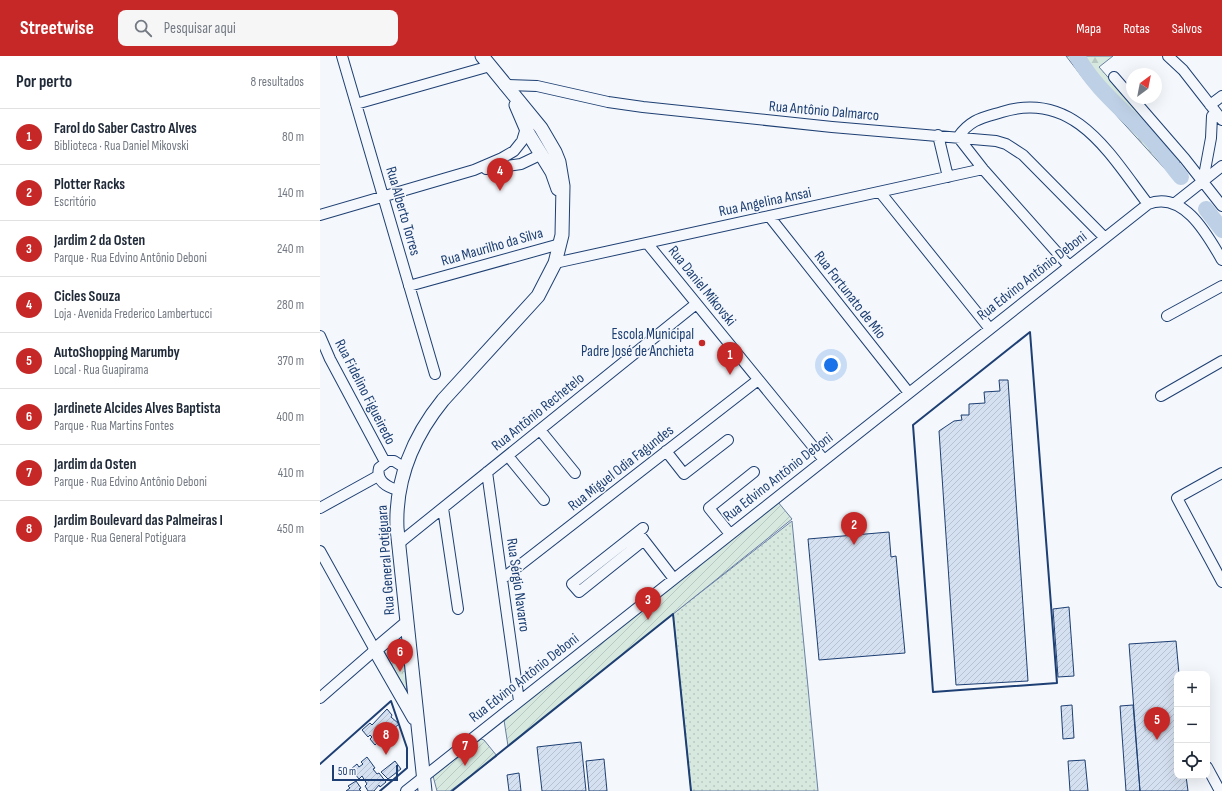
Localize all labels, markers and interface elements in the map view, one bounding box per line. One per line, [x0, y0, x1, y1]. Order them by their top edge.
search box [118, 10, 398, 46]
text: Streetwise [20, 17, 94, 40]
icon: search [132, 17, 154, 39]
text: Pesquisar aqui [164, 19, 236, 38]
text: Mapa [1076, 20, 1101, 37]
text: Rotas [1123, 20, 1150, 37]
text: Salvos [1172, 20, 1202, 37]
north arrow [1126, 68, 1162, 104]
text: Por perto [16, 72, 72, 92]
text: 8 resultados [251, 74, 304, 90]
street label: Rua Antônio Dalmarco [768, 97, 880, 125]
text: Farol do Saber Castro Alves [54, 119, 197, 138]
text: 1 [26, 129, 32, 145]
text: 80 m [282, 129, 304, 145]
text: Biblioteca · Rua Daniel Mikovski [54, 138, 189, 154]
pin: 4 [487, 158, 513, 191]
street label: Rua Alberto Torres [381, 164, 425, 258]
text: Plotter Racks [54, 175, 125, 194]
street label: Rua Angelina Ansai [717, 183, 813, 221]
text: 2 [26, 185, 32, 201]
text: 140 m [278, 185, 304, 201]
text: Escritório [54, 194, 96, 210]
street label: Rua Maurilho da Silva [439, 223, 545, 271]
street label: Rua Edvino Antônio Deboni [973, 227, 1091, 325]
text: Jardim 2 da Osten [54, 231, 145, 250]
text: 3 [26, 241, 32, 257]
text: 240 m [277, 241, 304, 257]
street label: Rua Daniel Mikovski [664, 242, 740, 330]
street label: Rua Fortunato de Mio [810, 247, 890, 343]
text: Parque · Rua Edvino Antônio Deboni [54, 250, 207, 266]
text: Cicles Souza [54, 287, 120, 306]
text: 4 [26, 297, 32, 313]
text: 280 m [277, 297, 304, 313]
text: Loja · Avenida Frederico Lambertucci [54, 306, 212, 322]
place label: Escola Municipal Padre José de Anchieta [581, 325, 694, 361]
street label: Rua Fidelino Figueiredo [330, 336, 400, 448]
marker: Escola Municipal Padre José de Anchieta [697, 338, 707, 348]
pin: 1 [717, 342, 743, 375]
text: AutoShopping Marumby [54, 343, 180, 362]
text: 5 [26, 353, 32, 369]
text: 370 m [277, 353, 304, 369]
your location [821, 355, 841, 375]
text: Local · Rua Guapirama [54, 362, 148, 378]
street label: Rua Antônio Rechetelo [488, 369, 588, 455]
text: Jardinete Alcides Alves Baptista [54, 399, 221, 418]
text: 6 [26, 409, 32, 425]
text: 400 m [277, 409, 304, 425]
text: Parque · Rua Martins Fontes [54, 418, 174, 434]
street label: Rua Miguel Odia Fagundes [564, 421, 678, 515]
street label: Rua Edvino Antônio Deboni [719, 428, 837, 526]
text: Jardim da Osten [54, 455, 136, 474]
text: 7 [26, 465, 32, 481]
text: 410 m [278, 465, 304, 481]
text: Parque · Rua Edvino Antônio Deboni [54, 474, 207, 490]
street label: Rua General Potiguara [373, 504, 399, 616]
text: Jardim Boulevard das Palmeiras I [54, 511, 223, 530]
pin: 2 [841, 512, 867, 545]
text: 8 [26, 521, 32, 537]
text: 450 m [277, 521, 304, 537]
text: Parque · Rua General Potiguara [54, 530, 186, 546]
street label: Rua Sérgio Navarro [502, 537, 534, 633]
pin: 3 [635, 587, 661, 620]
street label: Rua Edvino Antônio Deboni [465, 629, 583, 727]
pin: 6 [387, 639, 413, 672]
map controls [1174, 671, 1210, 779]
button: + [1174, 671, 1210, 707]
pin: 5 [1144, 707, 1170, 740]
button: − [1174, 707, 1210, 743]
pin: 8 [373, 722, 399, 755]
pin: 7 [452, 733, 478, 766]
button: locate [1174, 743, 1210, 779]
scale bar [332, 763, 398, 782]
text: 50 m [338, 765, 356, 778]

